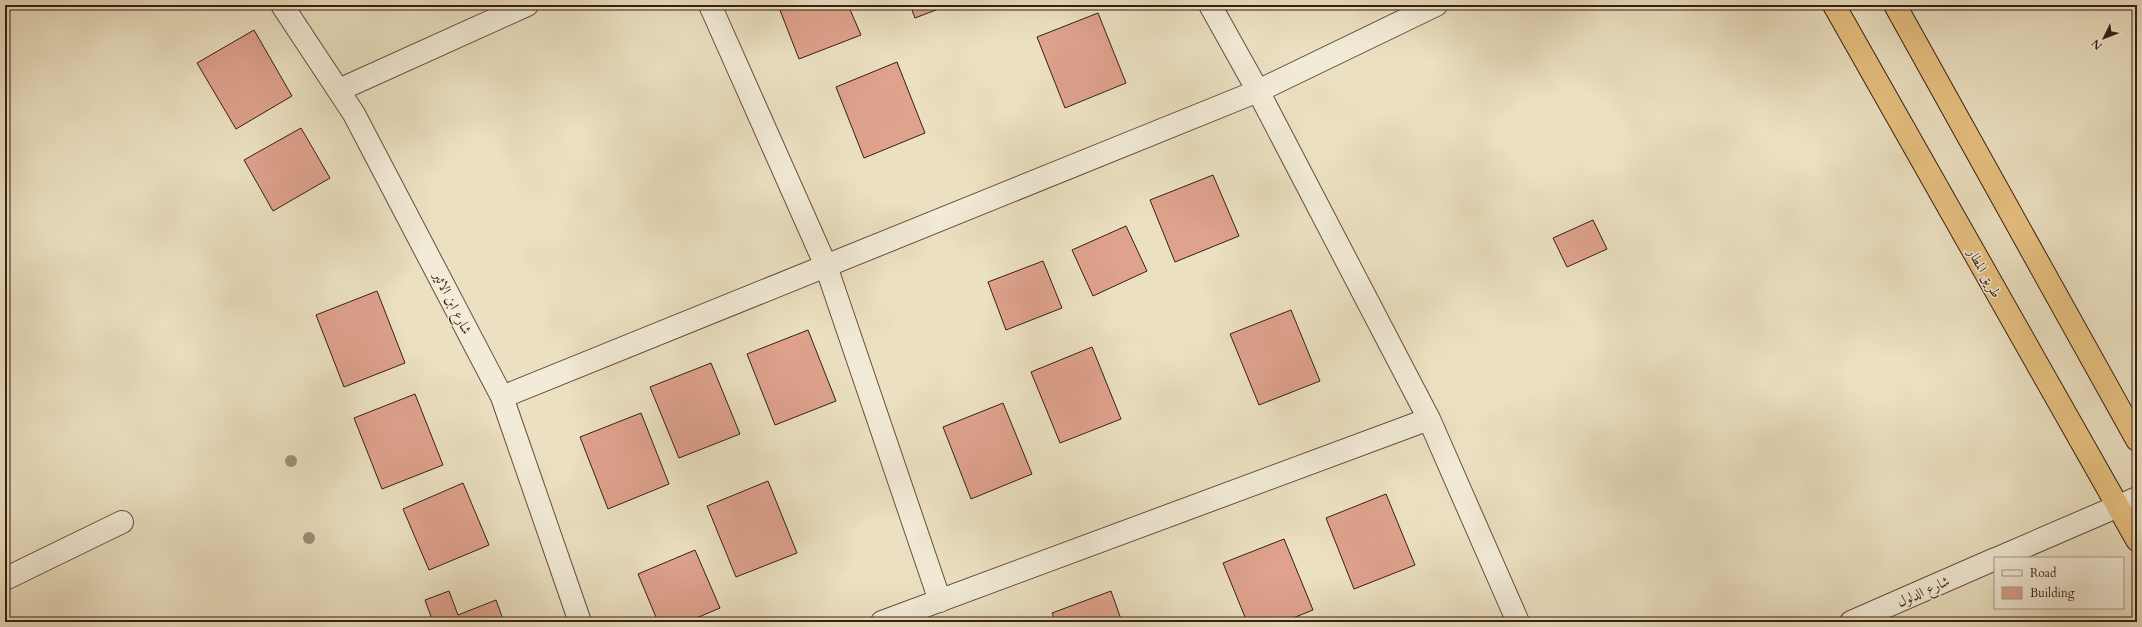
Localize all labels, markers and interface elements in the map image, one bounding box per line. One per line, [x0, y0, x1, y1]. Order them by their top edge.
north arrow [2084, 18, 2124, 58]
text: N [2088, 36, 2106, 53]
street label: طريق المطار [1962, 243, 2006, 301]
street label: شارع ابن الاثير [426, 267, 476, 339]
legend [1994, 557, 2124, 609]
text: Road [2030, 565, 2057, 581]
street label: شارع الدلول [1894, 571, 1953, 613]
text: Building [2030, 585, 2075, 601]

